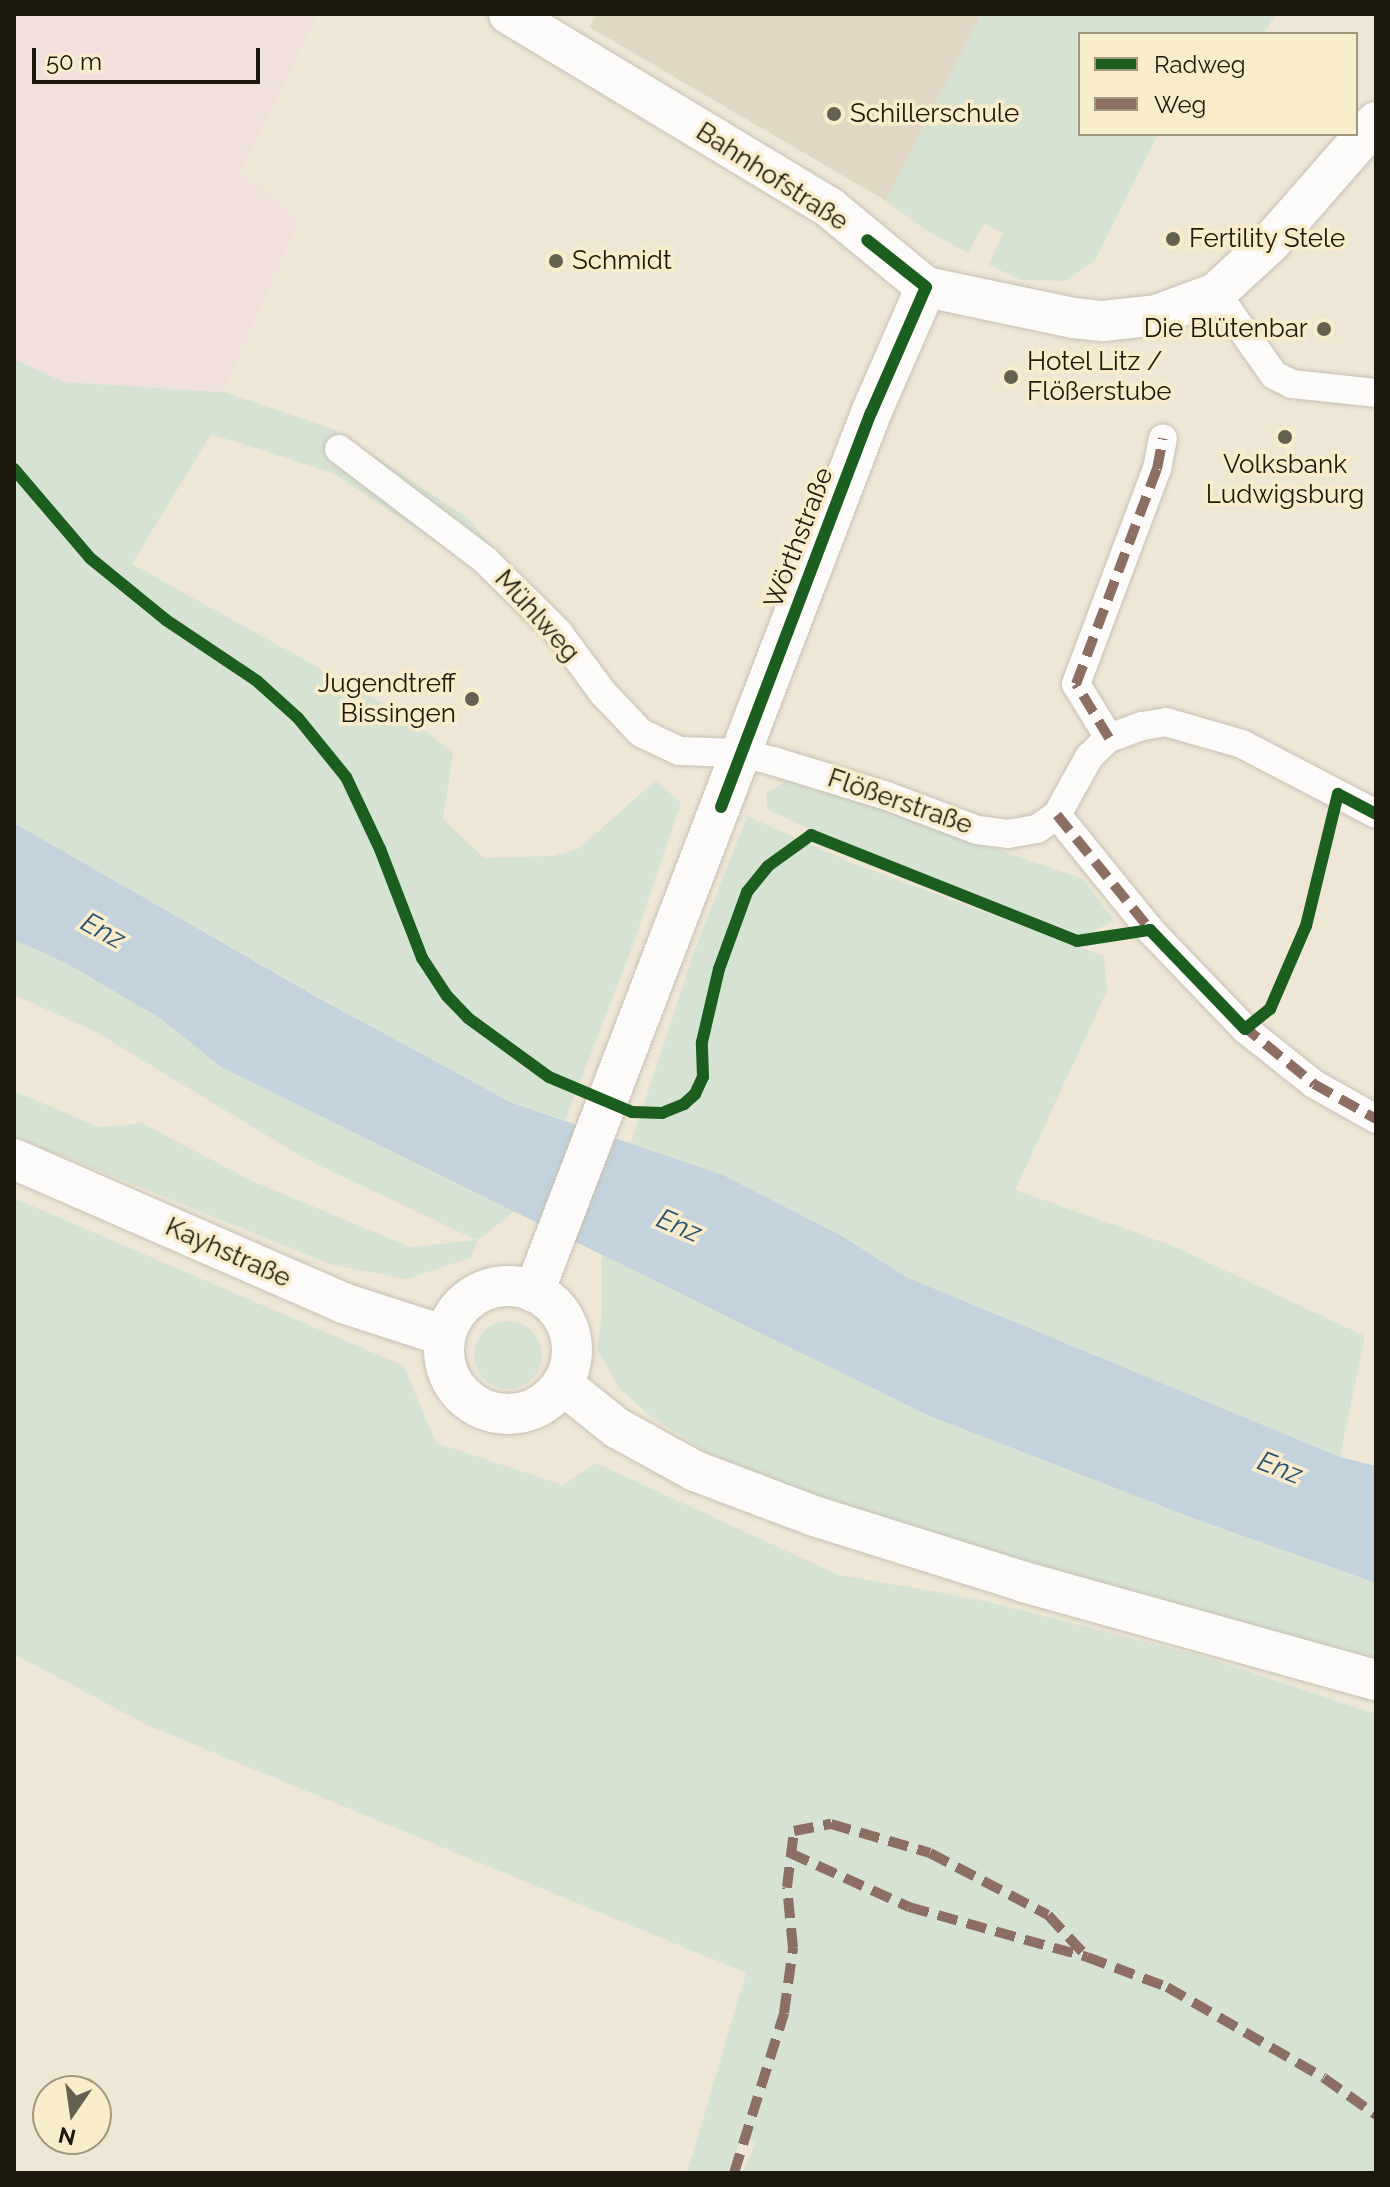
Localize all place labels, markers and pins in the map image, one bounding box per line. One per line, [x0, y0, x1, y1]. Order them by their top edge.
place label: Schillerschule [850, 98, 1019, 130]
marker: Schillerschule [825, 105, 843, 123]
place label: Fertility Stele [1189, 223, 1346, 255]
marker: Fertility Stele [1164, 230, 1182, 248]
place label: Schmidt [572, 245, 672, 277]
marker: Schmidt [547, 252, 565, 270]
place label: Die Blütenbar [1144, 313, 1308, 345]
marker: Die Blütenbar [1315, 320, 1333, 338]
place label: Hotel Litz / Flößerstube [1027, 346, 1172, 408]
marker: Hotel Litz / Flößerstube [1002, 368, 1020, 386]
marker: Volksbank Ludwigsburg [1276, 428, 1294, 446]
place label: Volksbank Ludwigsburg [1206, 449, 1364, 510]
place label: Jugendtreff Bissingen [318, 668, 456, 730]
marker: Jugendtreff Bissingen [463, 690, 481, 708]

